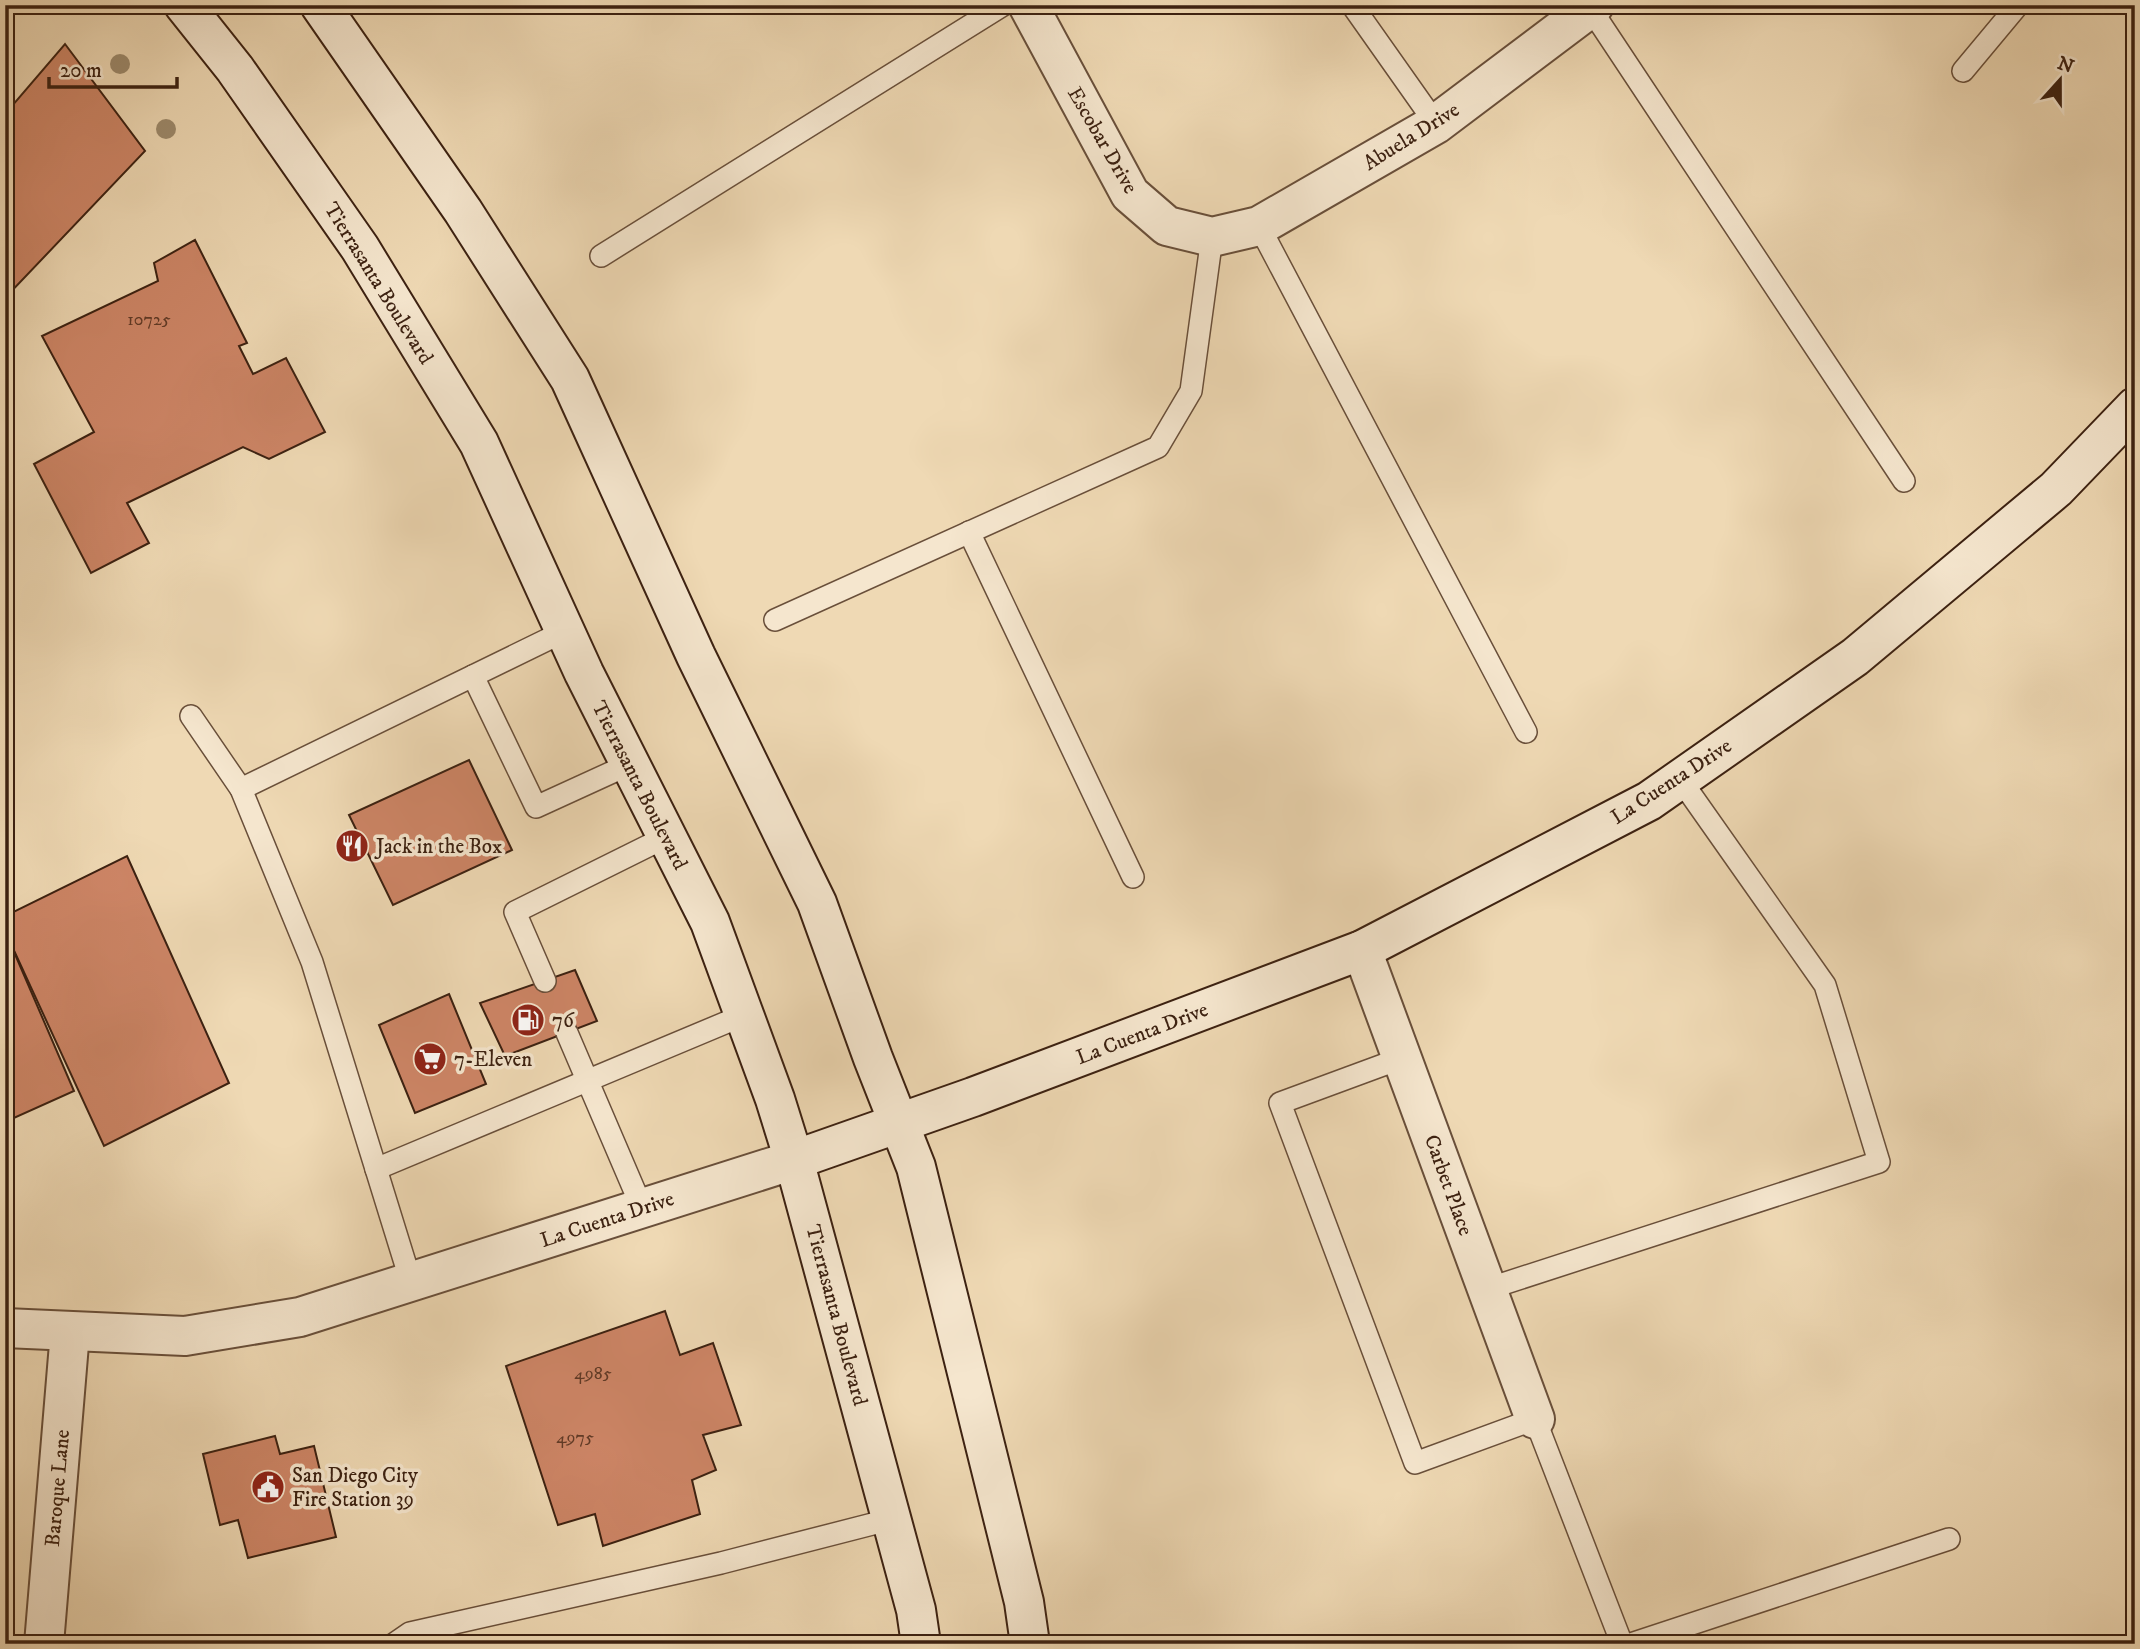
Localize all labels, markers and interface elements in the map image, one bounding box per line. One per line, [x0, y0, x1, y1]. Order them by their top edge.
scale bar [49, 46, 177, 90]
north arrow [2024, 46, 2094, 116]
text: N [2054, 52, 2077, 79]
text: 20 m [60, 58, 102, 84]
street label: Escobar Drive [1061, 82, 1143, 199]
street label: Abuela Drive [1359, 97, 1465, 177]
street label: Tierrasanta Boulevard [318, 198, 439, 370]
house number: 10725 [127, 309, 171, 331]
street label: Tierrasanta Boulevard [585, 697, 693, 875]
street label: La Cuenta Drive [1606, 733, 1737, 831]
restaurant icon: Jack in the Box [333, 827, 371, 865]
place label: Jack in the Box [374, 834, 502, 860]
street label: La Cuenta Drive [1073, 997, 1212, 1071]
fuel station icon: 76 [509, 1001, 547, 1039]
place label: 76 [552, 1008, 575, 1034]
supermarket icon: 7-Eleven [411, 1040, 449, 1078]
place label: 7-Eleven [454, 1047, 532, 1073]
street label: Carbet Place [1418, 1131, 1478, 1240]
street label: La Cuenta Drive [537, 1186, 678, 1254]
street label: Tierrasanta Boulevard [799, 1222, 873, 1409]
house number: 4985 [574, 1363, 612, 1385]
house number: 4975 [556, 1427, 594, 1449]
street label: Baroque Lane [40, 1428, 76, 1548]
place label: San Diego City Fire Station 39 [292, 1463, 419, 1513]
public building icon: San Diego City Fire Station 39 [249, 1468, 287, 1506]

